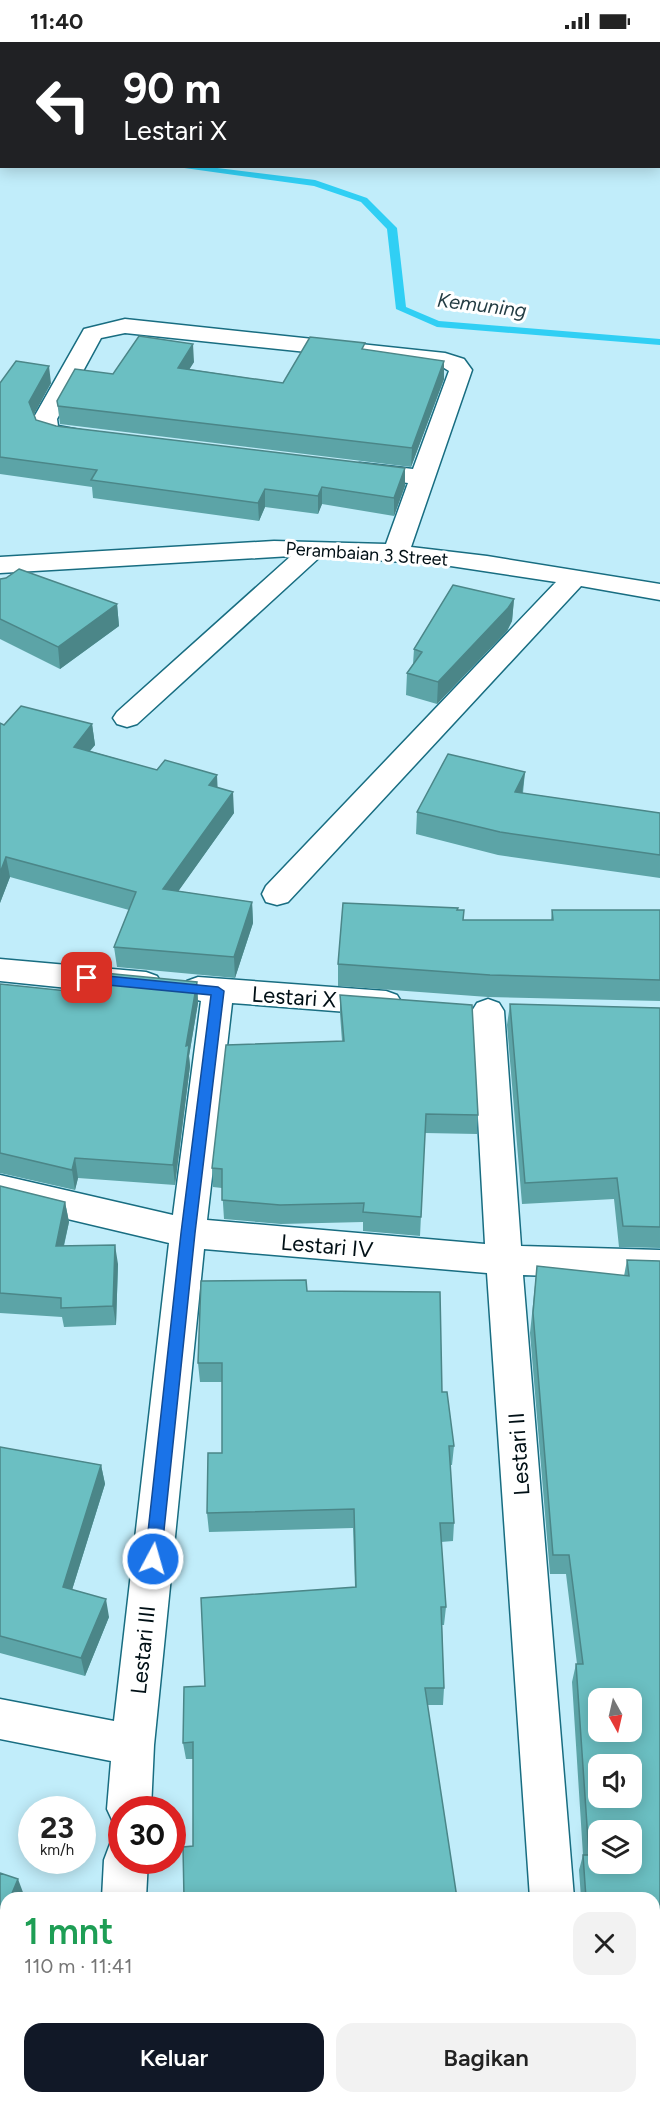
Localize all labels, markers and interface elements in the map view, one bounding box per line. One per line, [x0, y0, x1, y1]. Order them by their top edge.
text: 11:40 [30, 8, 83, 35]
text: 90 m [123, 63, 221, 114]
icon: left [24, 66, 102, 144]
text: Lestari X [123, 114, 227, 147]
water label: Kemuning [436, 288, 528, 322]
street label: Perambaian 3 Street [285, 537, 449, 571]
pin [61, 952, 112, 1003]
icon: arrive [70, 961, 103, 994]
street label: Lestari X [251, 981, 338, 1013]
street label: Lestari IV [280, 1229, 375, 1264]
street label: Lestari II [503, 1412, 535, 1496]
position arrow [121, 1527, 185, 1591]
street label: Lestari III [125, 1604, 161, 1696]
north arrow [588, 1688, 642, 1742]
map controls [588, 1688, 642, 1874]
button: sound [588, 1754, 642, 1808]
speed limit sign: 30 [108, 1796, 186, 1874]
text: 23 [40, 1809, 74, 1846]
button: layers [588, 1820, 642, 1874]
text: km/h [40, 1841, 74, 1859]
text: 1 mnt [24, 1910, 113, 1953]
button: close [573, 1912, 636, 1975]
text: 110 m · 11:41 [24, 1954, 133, 1978]
button: Keluar [24, 2023, 324, 2092]
button: Bagikan [336, 2023, 636, 2092]

